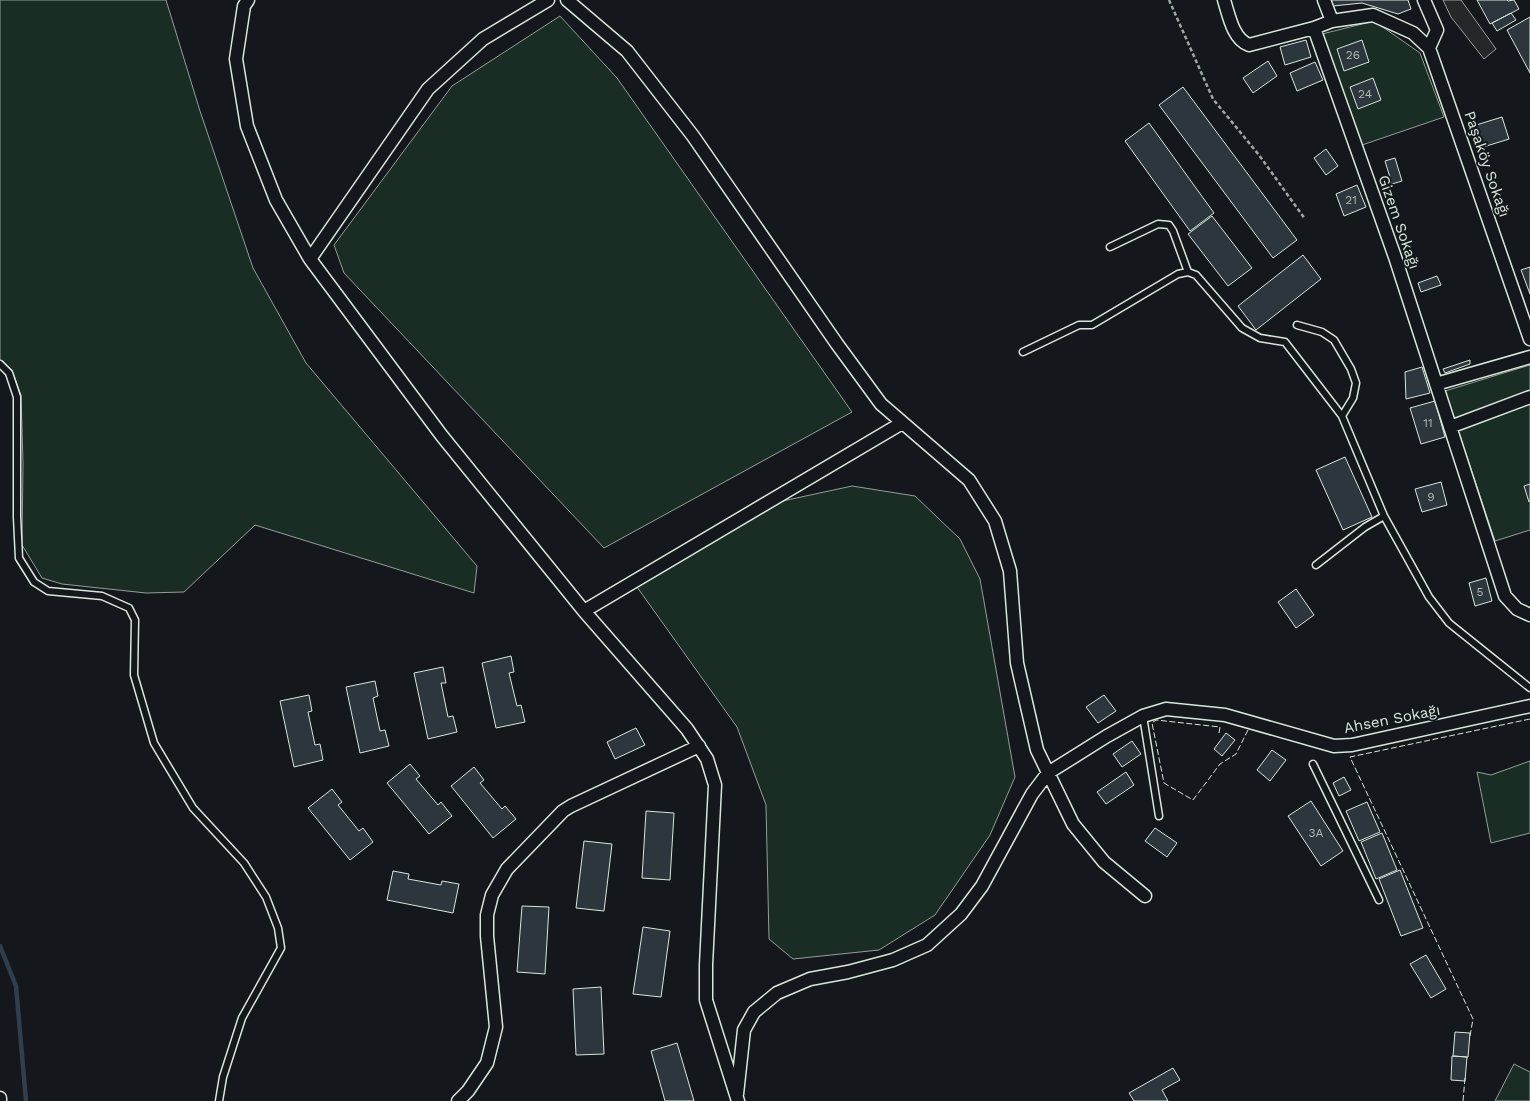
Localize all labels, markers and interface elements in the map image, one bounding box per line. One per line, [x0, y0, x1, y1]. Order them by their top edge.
house number: 26 [1346, 48, 1360, 62]
house number: 24 [1358, 87, 1372, 101]
street label: Paşaköy Sokağı [1460, 109, 1514, 219]
street label: Gizem Sokağı [1374, 173, 1424, 271]
house number: 21 [1345, 193, 1357, 207]
house number: 11 [1423, 416, 1433, 430]
house number: 9 [1427, 490, 1435, 504]
house number: 5 [1477, 585, 1484, 599]
street label: Ahsen Sokağı [1342, 701, 1442, 737]
house number: 3A [1309, 826, 1324, 840]

